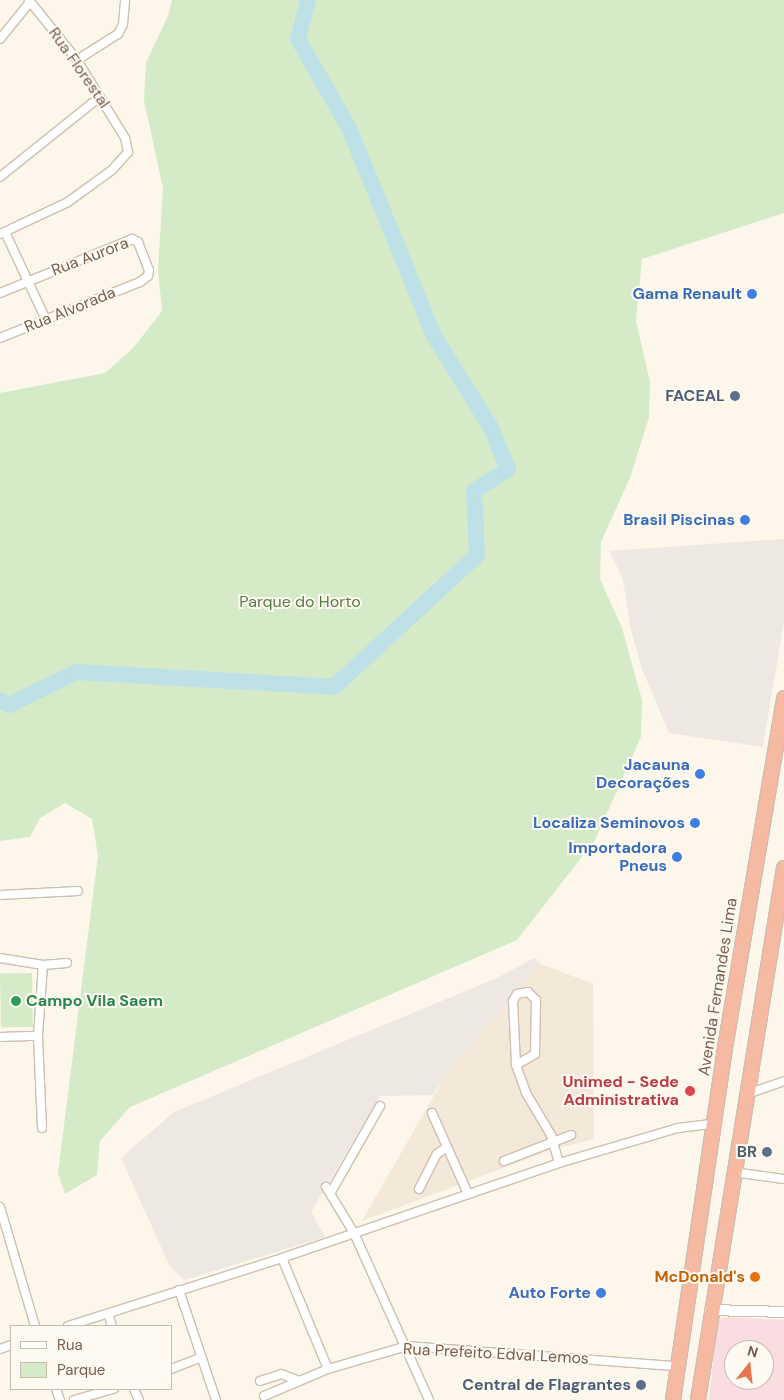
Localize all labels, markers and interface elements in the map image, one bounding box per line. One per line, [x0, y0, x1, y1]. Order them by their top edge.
street label: Rua Florestal [44, 24, 114, 112]
street label: Rua Aurora [49, 234, 131, 280]
street label: Rua Alvorada [22, 283, 118, 337]
place label: Gama Renault [632, 284, 742, 304]
marker: Gama Renault [746, 288, 758, 300]
place label: FACEAL [665, 386, 725, 406]
marker: FACEAL [729, 390, 741, 402]
place label: Brasil Piscinas [623, 510, 735, 530]
marker: Brasil Piscinas [739, 514, 751, 526]
park label: Parque do Horto [239, 592, 361, 612]
place label: Jacauna Decorações [596, 755, 690, 793]
marker: Jacauna Decorações [694, 768, 706, 780]
place label: Localiza Seminovos [533, 813, 685, 833]
marker: Localiza Seminovos [689, 817, 701, 829]
place label: Importadora Pneus [568, 838, 667, 876]
marker: Importadora Pneus [671, 851, 683, 863]
street label: Avenida Fernandes Lima [694, 897, 742, 1077]
place label: Campo Vila Saem [26, 991, 163, 1011]
marker: Campo Vila Saem [10, 995, 22, 1007]
place label: Unimed - Sede Administrativa [562, 1072, 679, 1110]
marker: Unimed - Sede Administrativa [683, 1084, 697, 1098]
place label: BR [737, 1142, 757, 1162]
marker: BR [761, 1146, 773, 1158]
place label: McDonald's [654, 1267, 745, 1287]
marker: McDonald's [749, 1271, 761, 1283]
place label: Auto Forte [509, 1283, 591, 1303]
marker: Auto Forte [595, 1287, 607, 1299]
legend [10, 1325, 172, 1390]
text: Rua [57, 1335, 83, 1355]
street label: Rua Prefeito Edval Lemos [403, 1340, 589, 1368]
north arrow [724, 1340, 774, 1390]
text: N [745, 1341, 760, 1362]
text: Parque [57, 1360, 105, 1380]
place label: Central de Flagrantes [462, 1375, 631, 1395]
marker: Central de Flagrantes [635, 1379, 647, 1391]

